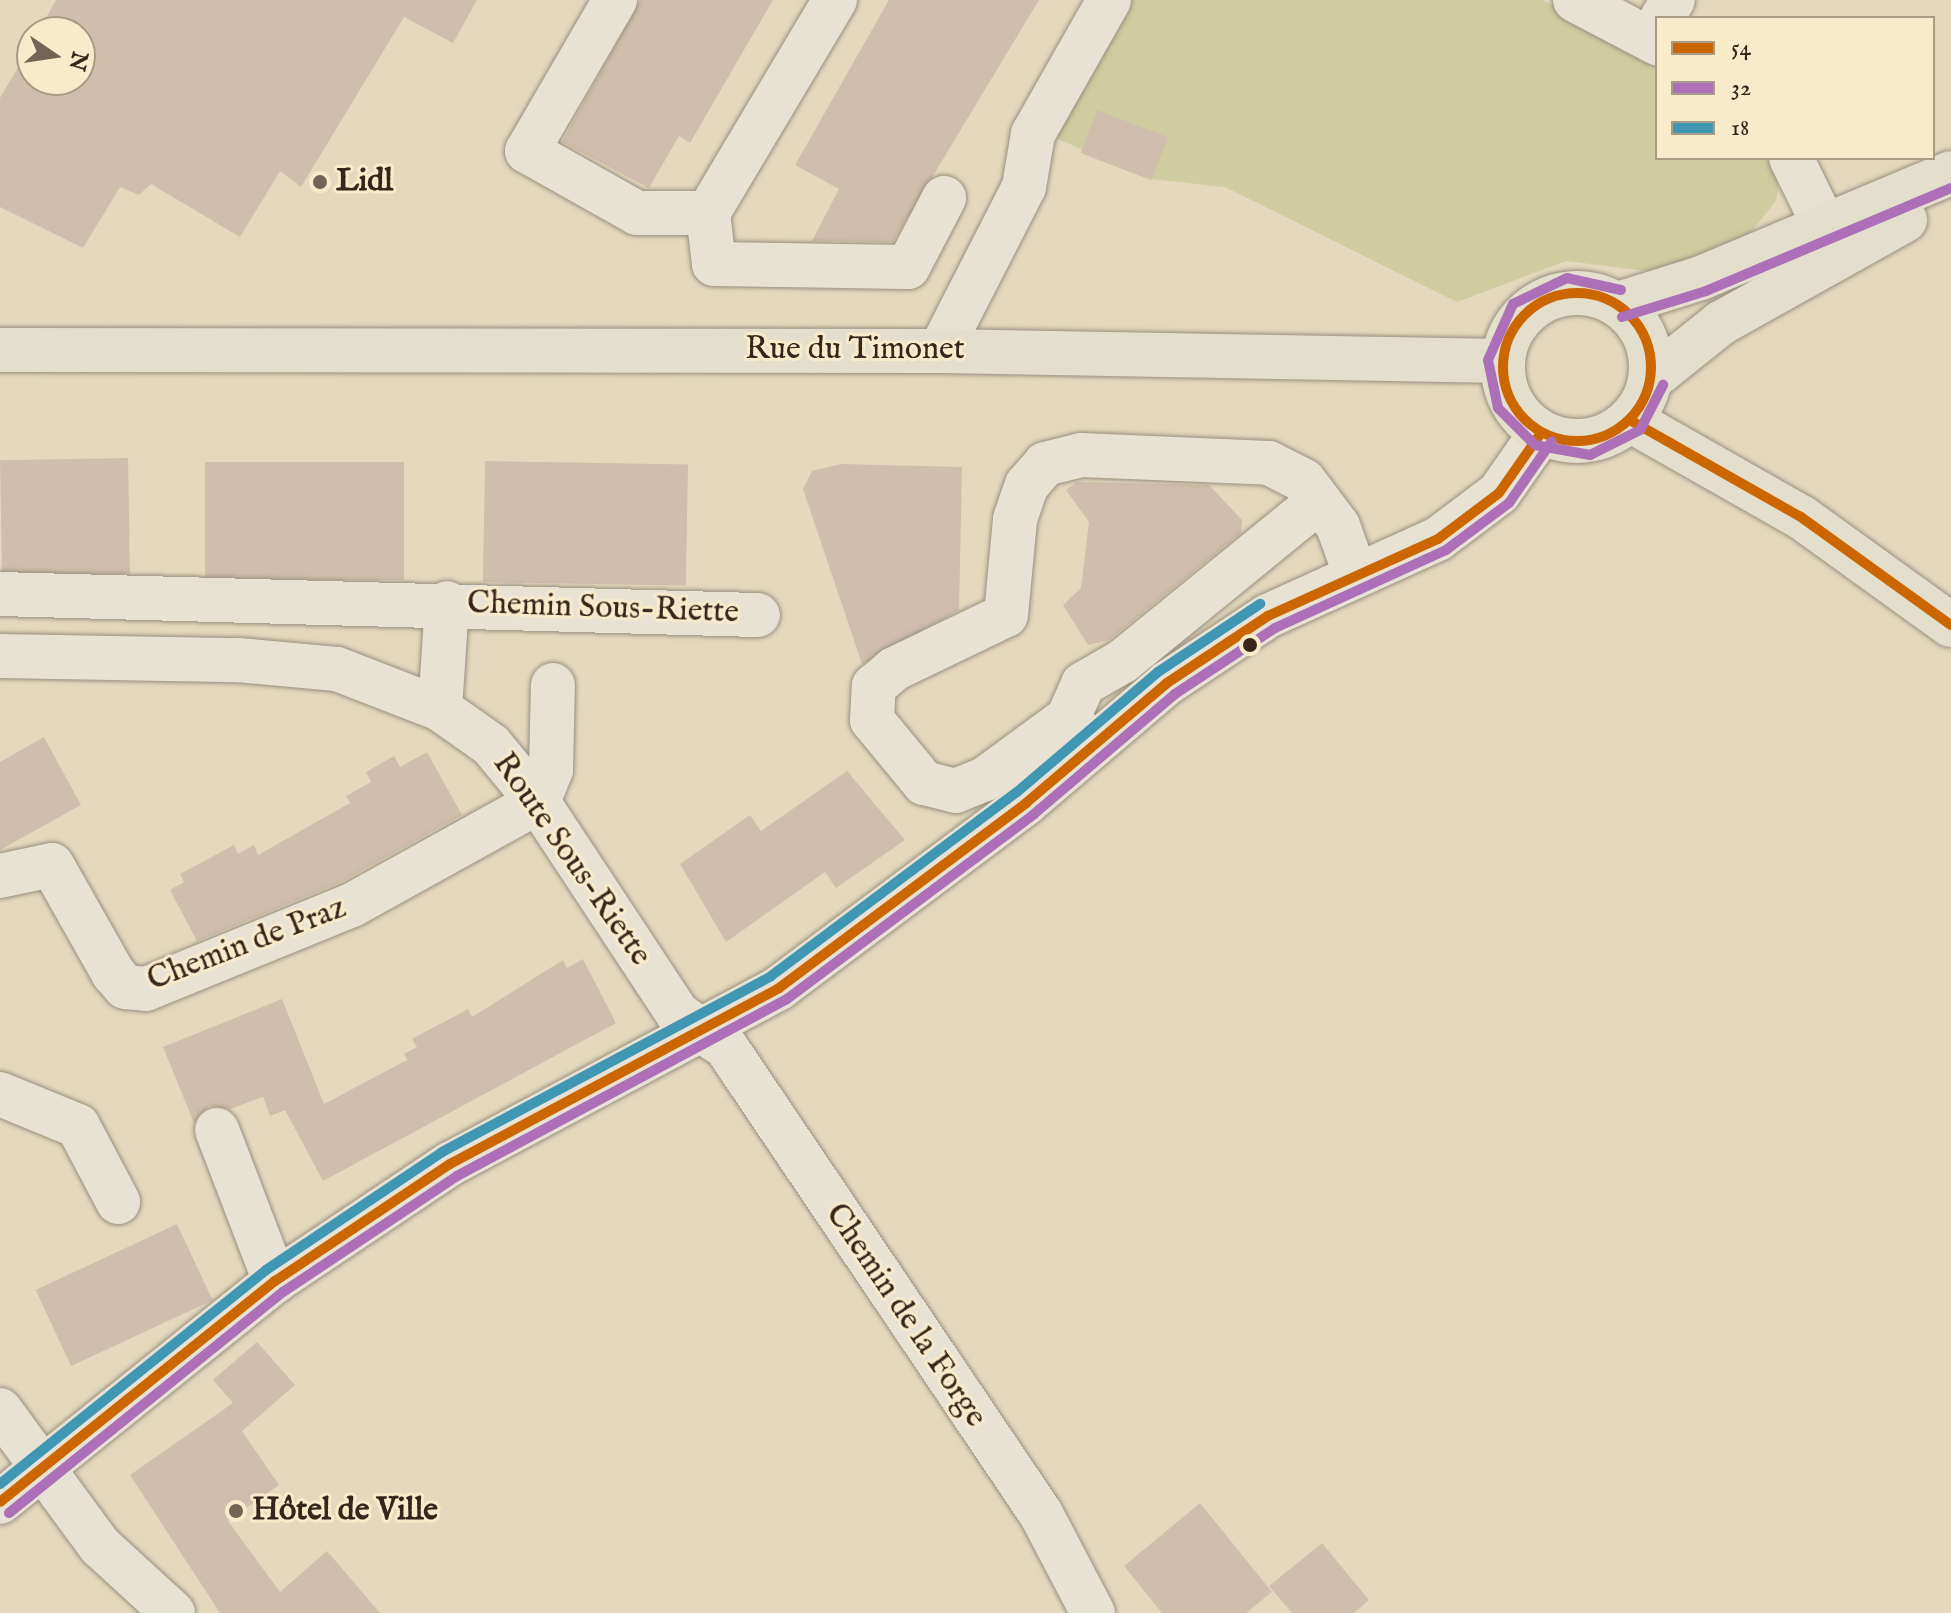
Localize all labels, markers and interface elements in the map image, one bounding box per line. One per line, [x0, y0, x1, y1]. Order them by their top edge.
north arrow [16, 16, 96, 96]
legend [1655, 16, 1935, 160]
text: 54 [1731, 33, 1751, 64]
text: N [62, 49, 93, 73]
text: 32 [1731, 73, 1751, 104]
text: 18 [1731, 113, 1749, 144]
place label: Lidl [336, 163, 393, 201]
marker: Lidl [311, 173, 329, 191]
street label: Rue du Timonet [745, 331, 965, 369]
street label: Chemin Sous-Riette [466, 585, 740, 633]
unlabelled marker [1242, 637, 1258, 653]
street label: Route Sous-Riette [483, 746, 659, 974]
street label: Chemin de Praz [142, 890, 352, 1000]
street label: Chemin de la Forge [816, 1197, 994, 1435]
place label: Hôtel de Ville [252, 1492, 438, 1530]
marker: Hôtel de Ville [227, 1502, 245, 1520]

